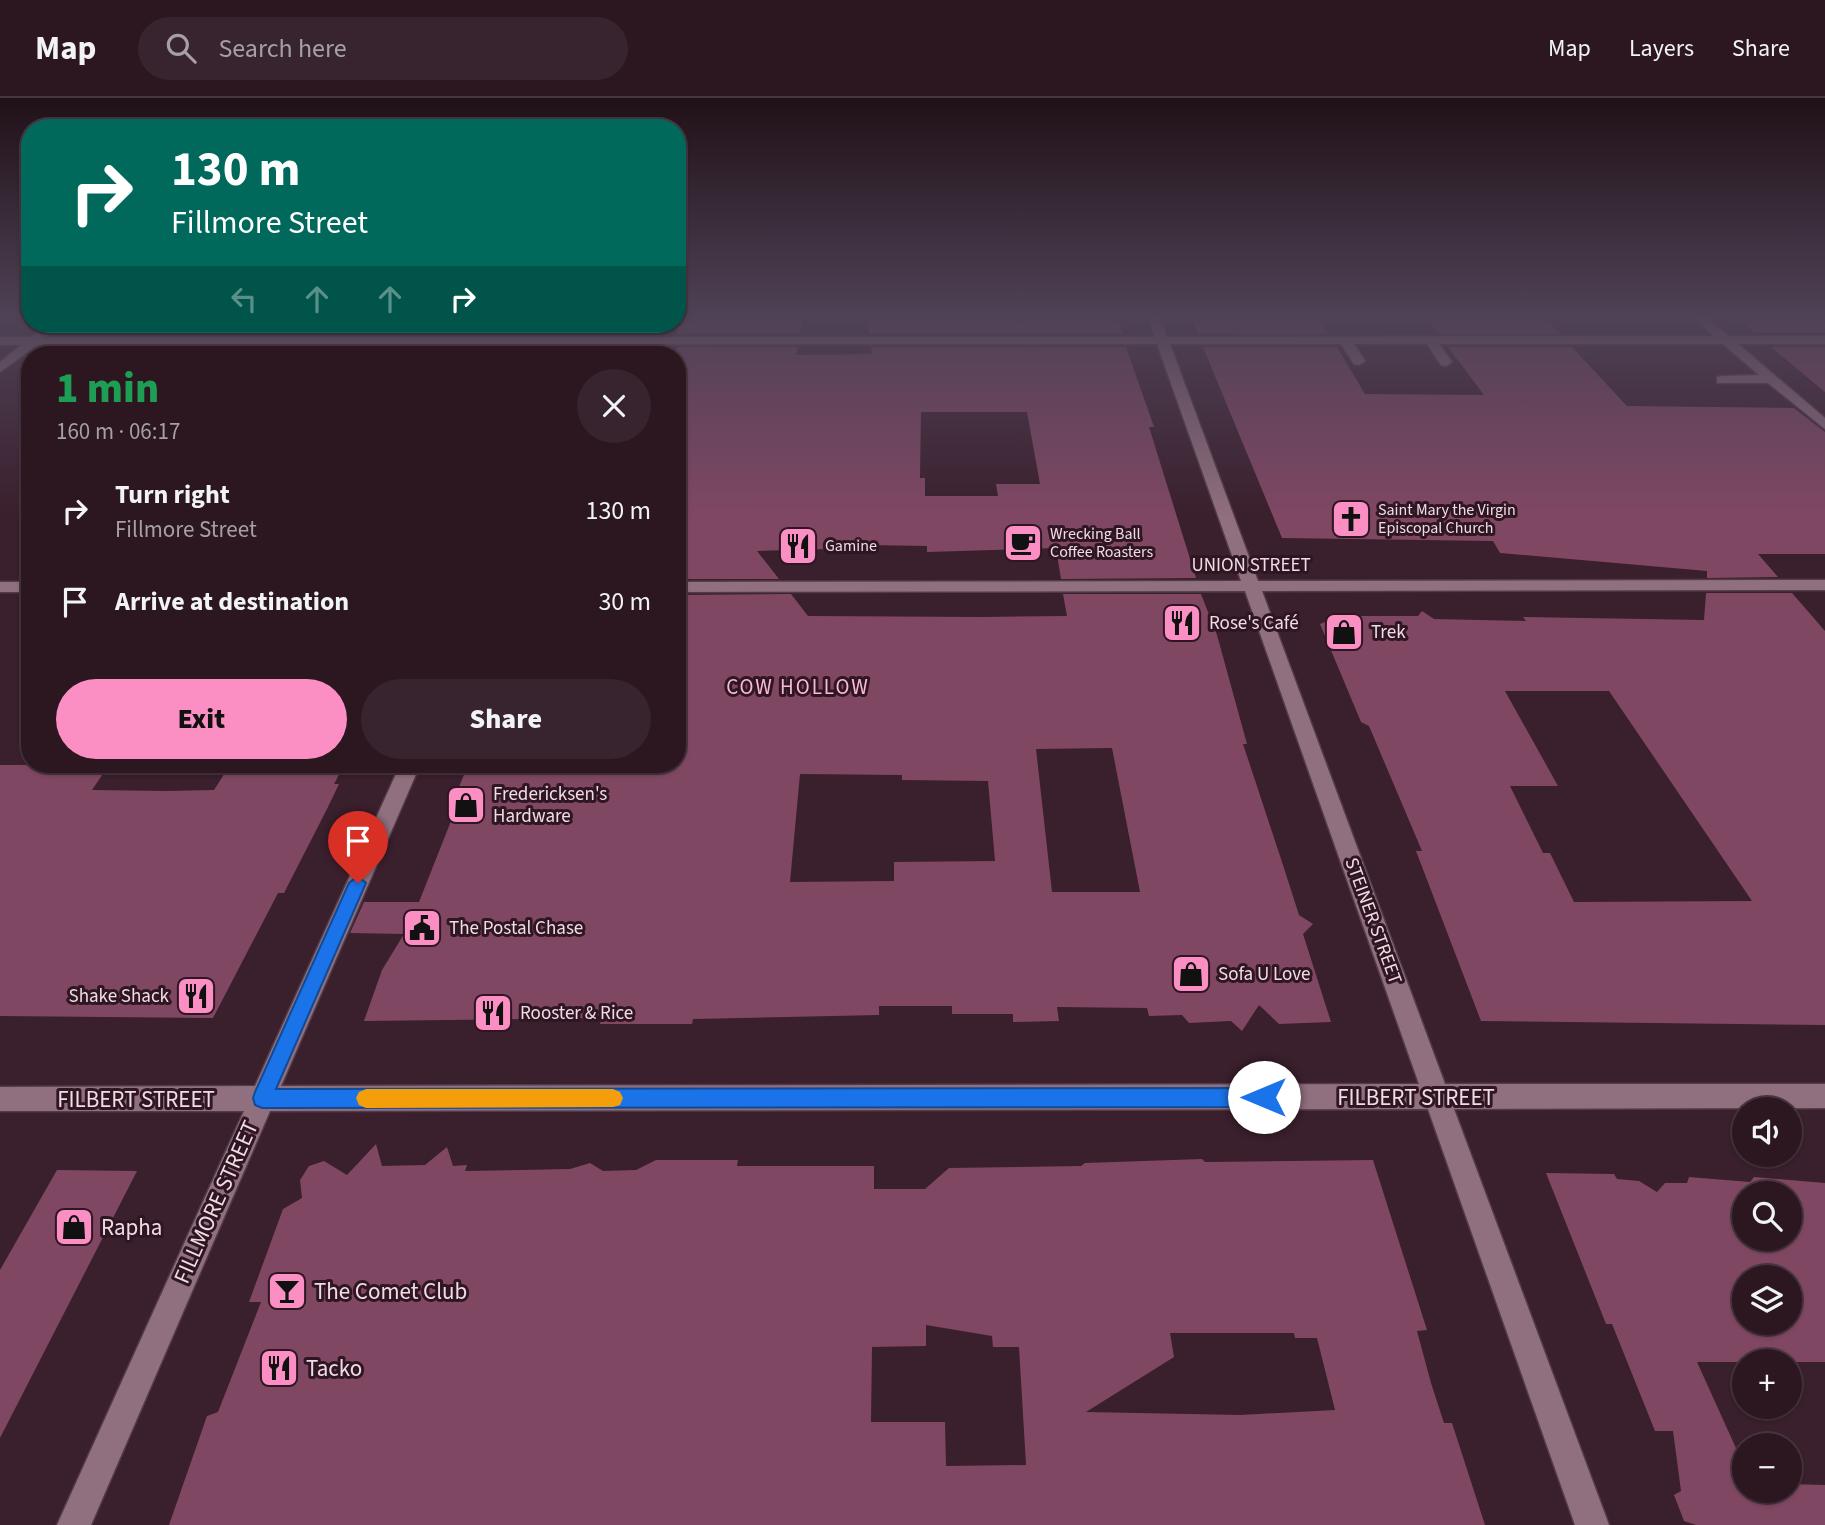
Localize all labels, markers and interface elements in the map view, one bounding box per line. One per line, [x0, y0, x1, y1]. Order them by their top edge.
search box [138, 17, 628, 80]
text: Map [35, 25, 96, 72]
icon: search [162, 29, 200, 67]
text: Search here [218, 30, 347, 67]
text: Map [1548, 31, 1591, 66]
text: Layers [1629, 31, 1694, 66]
text: Share [1732, 31, 1790, 66]
text: 130 m [171, 135, 300, 205]
icon: right [56, 147, 147, 238]
text: Fillmore Street [171, 200, 368, 246]
icon: left [225, 280, 263, 318]
icon: ahead [298, 280, 336, 318]
icon: ahead [371, 280, 409, 318]
icon: right [444, 280, 482, 318]
text: 1 min [56, 359, 159, 419]
button: close [577, 369, 651, 443]
text: 160 m · 06:17 [56, 415, 180, 448]
text: Turn right [115, 476, 230, 513]
icon: right [56, 492, 94, 530]
text: 130 m [585, 492, 651, 529]
church icon: Saint Mary the Virgin Episcopal Church [1330, 498, 1372, 540]
place label: Saint Mary the Virgin Episcopal Church [1378, 499, 1516, 539]
text: Fillmore Street [115, 513, 257, 546]
cafe icon: Wrecking Ball Coffee Roasters [1002, 522, 1044, 564]
place label: Wrecking Ball Coffee Roasters [1050, 523, 1153, 563]
restaurant icon: Gamine [777, 525, 819, 567]
place label: Gamine [825, 535, 877, 557]
street label: UNION STREET [1191, 552, 1311, 579]
icon: arrive [56, 583, 94, 621]
text: Arrive at destination [115, 583, 349, 620]
text: 30 m [598, 583, 651, 620]
restaurant icon: Rose's Café [1161, 602, 1203, 644]
place label: Rose's Café [1209, 610, 1299, 637]
shop icon: Trek [1323, 611, 1365, 653]
place label: Trek [1371, 619, 1406, 646]
district label: COW HOLLOW [726, 672, 870, 702]
button: Exit [56, 679, 347, 759]
button: Share [361, 679, 651, 759]
place label: Fredericksen's Hardware [493, 781, 607, 830]
shop icon: Fredericksen's Hardware [445, 784, 487, 826]
pin [328, 811, 388, 883]
icon: arrive [339, 822, 377, 860]
street label: STEINER STREET [1338, 854, 1408, 988]
public building icon: The Postal Chase [401, 907, 443, 949]
place label: The Postal Chase [449, 915, 583, 942]
shop icon: Sofa U Love [1170, 953, 1212, 995]
place label: Sofa U Love [1218, 961, 1310, 988]
restaurant icon: Shake Shack [175, 975, 217, 1017]
place label: Shake Shack [69, 983, 170, 1010]
restaurant icon: Rooster & Rice [472, 992, 514, 1034]
place label: Rooster & Rice [520, 1000, 633, 1027]
position arrow [1227, 1060, 1301, 1134]
street label: FILBERT STREET [1337, 1081, 1495, 1114]
street label: FILBERT STREET [57, 1083, 215, 1116]
map controls [1732, 1097, 1802, 1503]
button: sound [1732, 1097, 1802, 1167]
street label: FILLMORE STREET [165, 1115, 267, 1289]
button: search [1732, 1181, 1802, 1251]
shop icon: Rapha [53, 1206, 95, 1248]
place label: Rapha [101, 1211, 162, 1244]
button: layers [1732, 1265, 1802, 1335]
bar icon: The Comet Club [266, 1270, 308, 1312]
place label: The Comet Club [314, 1275, 467, 1308]
restaurant icon: Tacko [258, 1347, 300, 1389]
button: + [1732, 1349, 1802, 1419]
place label: Tacko [306, 1352, 362, 1385]
button: − [1732, 1433, 1802, 1503]

